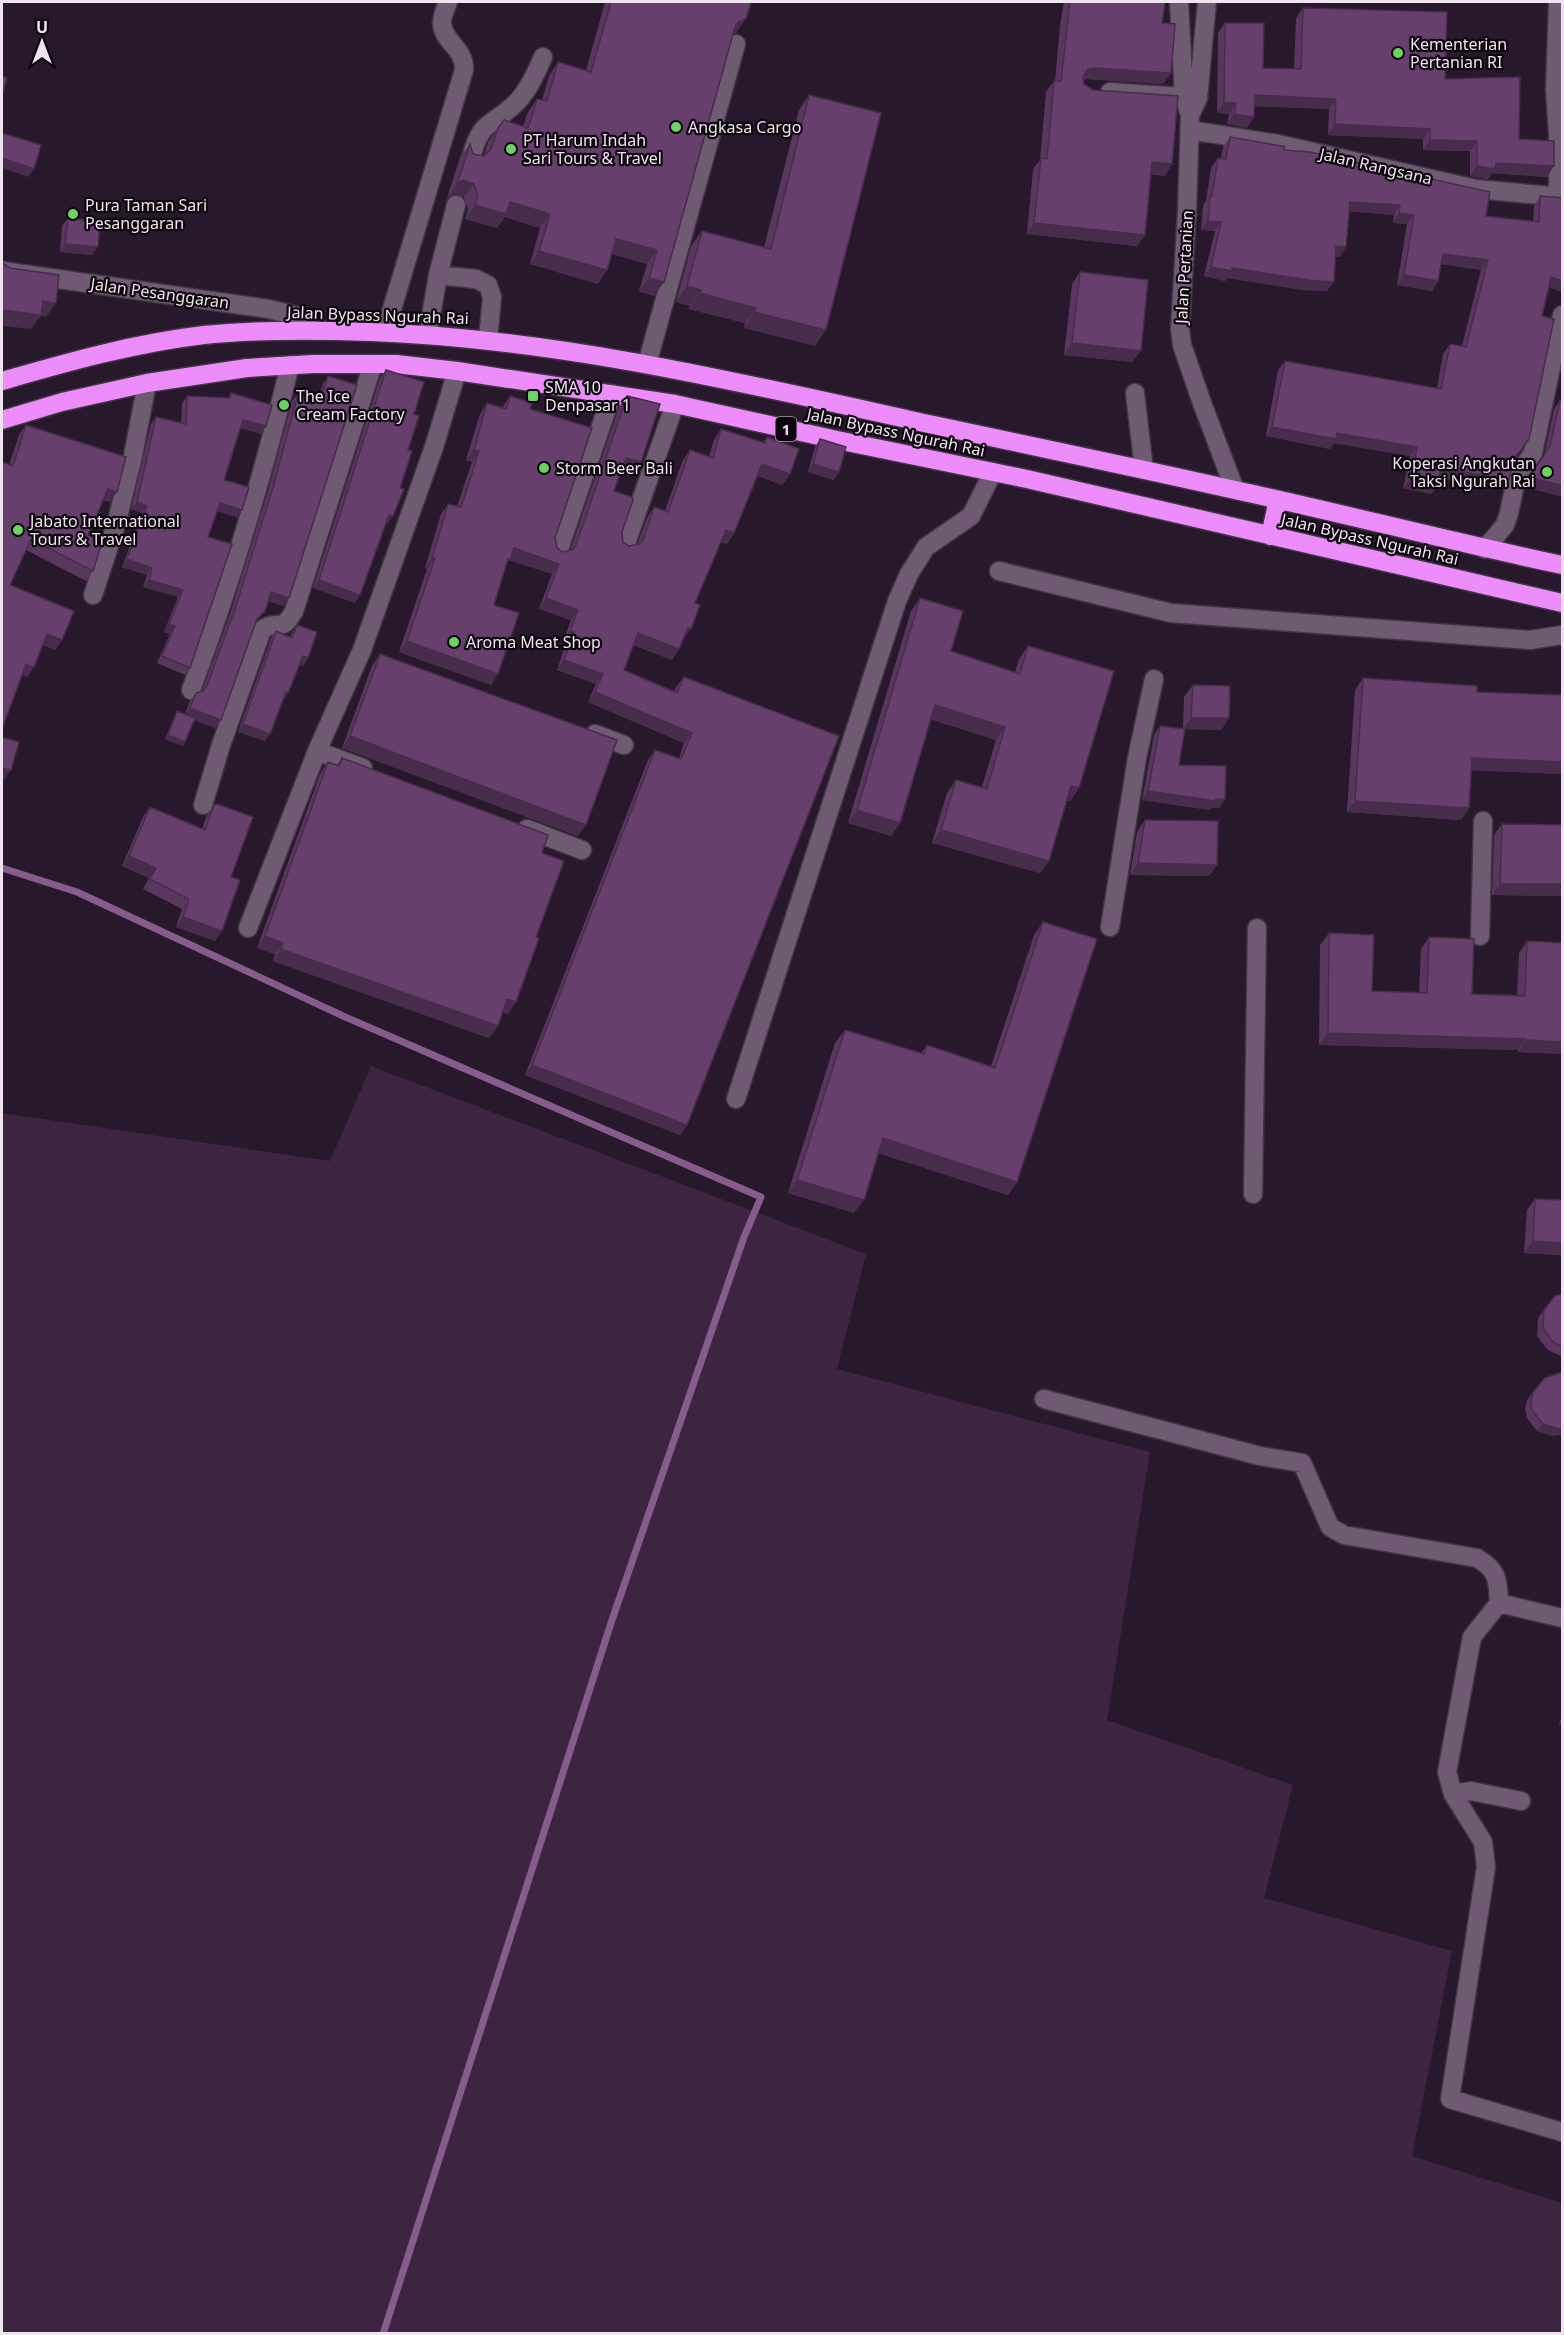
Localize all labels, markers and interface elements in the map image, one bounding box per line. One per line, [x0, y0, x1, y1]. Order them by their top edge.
north arrow [12, 12, 72, 72]
text: U [36, 16, 48, 38]
place label: Kementerian Pertanian RI [1410, 33, 1507, 73]
marker: Kementerian Pertanian RI [1391, 46, 1405, 60]
place label: Angkasa Cargo [688, 116, 801, 138]
marker: Angkasa Cargo [669, 120, 683, 134]
place label: PT Harum Indah Sari Tours & Travel [523, 129, 662, 169]
marker: PT Harum Indah Sari Tours & Travel [504, 142, 518, 156]
street label: Jalan Rangsana [1316, 142, 1434, 190]
place label: Pura Taman Sari Pesanggaran [85, 194, 207, 234]
marker: Pura Taman Sari Pesanggaran [66, 207, 80, 221]
street label: Jalan Pertanian [1170, 210, 1198, 326]
street label: Jalan Pesanggaran [87, 272, 231, 314]
street label: Jalan Bypass Ngurah Rai [285, 301, 469, 329]
place label: SMA 10 Denpasar 1 [545, 376, 631, 416]
place label: The Ice Cream Factory [296, 385, 406, 425]
marker: SMA 10 Denpasar 1 [526, 389, 540, 403]
marker: The Ice Cream Factory [277, 398, 291, 412]
street label: Jalan Bypass Ngurah Rai [803, 402, 987, 462]
road number: 1 [776, 417, 796, 441]
place label: Koperasi Angkutan Taksi Ngurah Rai [1392, 452, 1535, 492]
place label: Storm Beer Bali [556, 457, 673, 479]
marker: Storm Beer Bali [537, 461, 551, 475]
marker: Koperasi Angkutan Taksi Ngurah Rai [1540, 465, 1554, 479]
street label: Jalan Bypass Ngurah Rai [1277, 507, 1461, 570]
place label: Jabato International Tours & Travel [28, 510, 180, 550]
marker: Jabato International Tours & Travel [11, 523, 25, 537]
place label: Aroma Meat Shop [466, 631, 601, 653]
marker: Aroma Meat Shop [447, 635, 461, 649]

